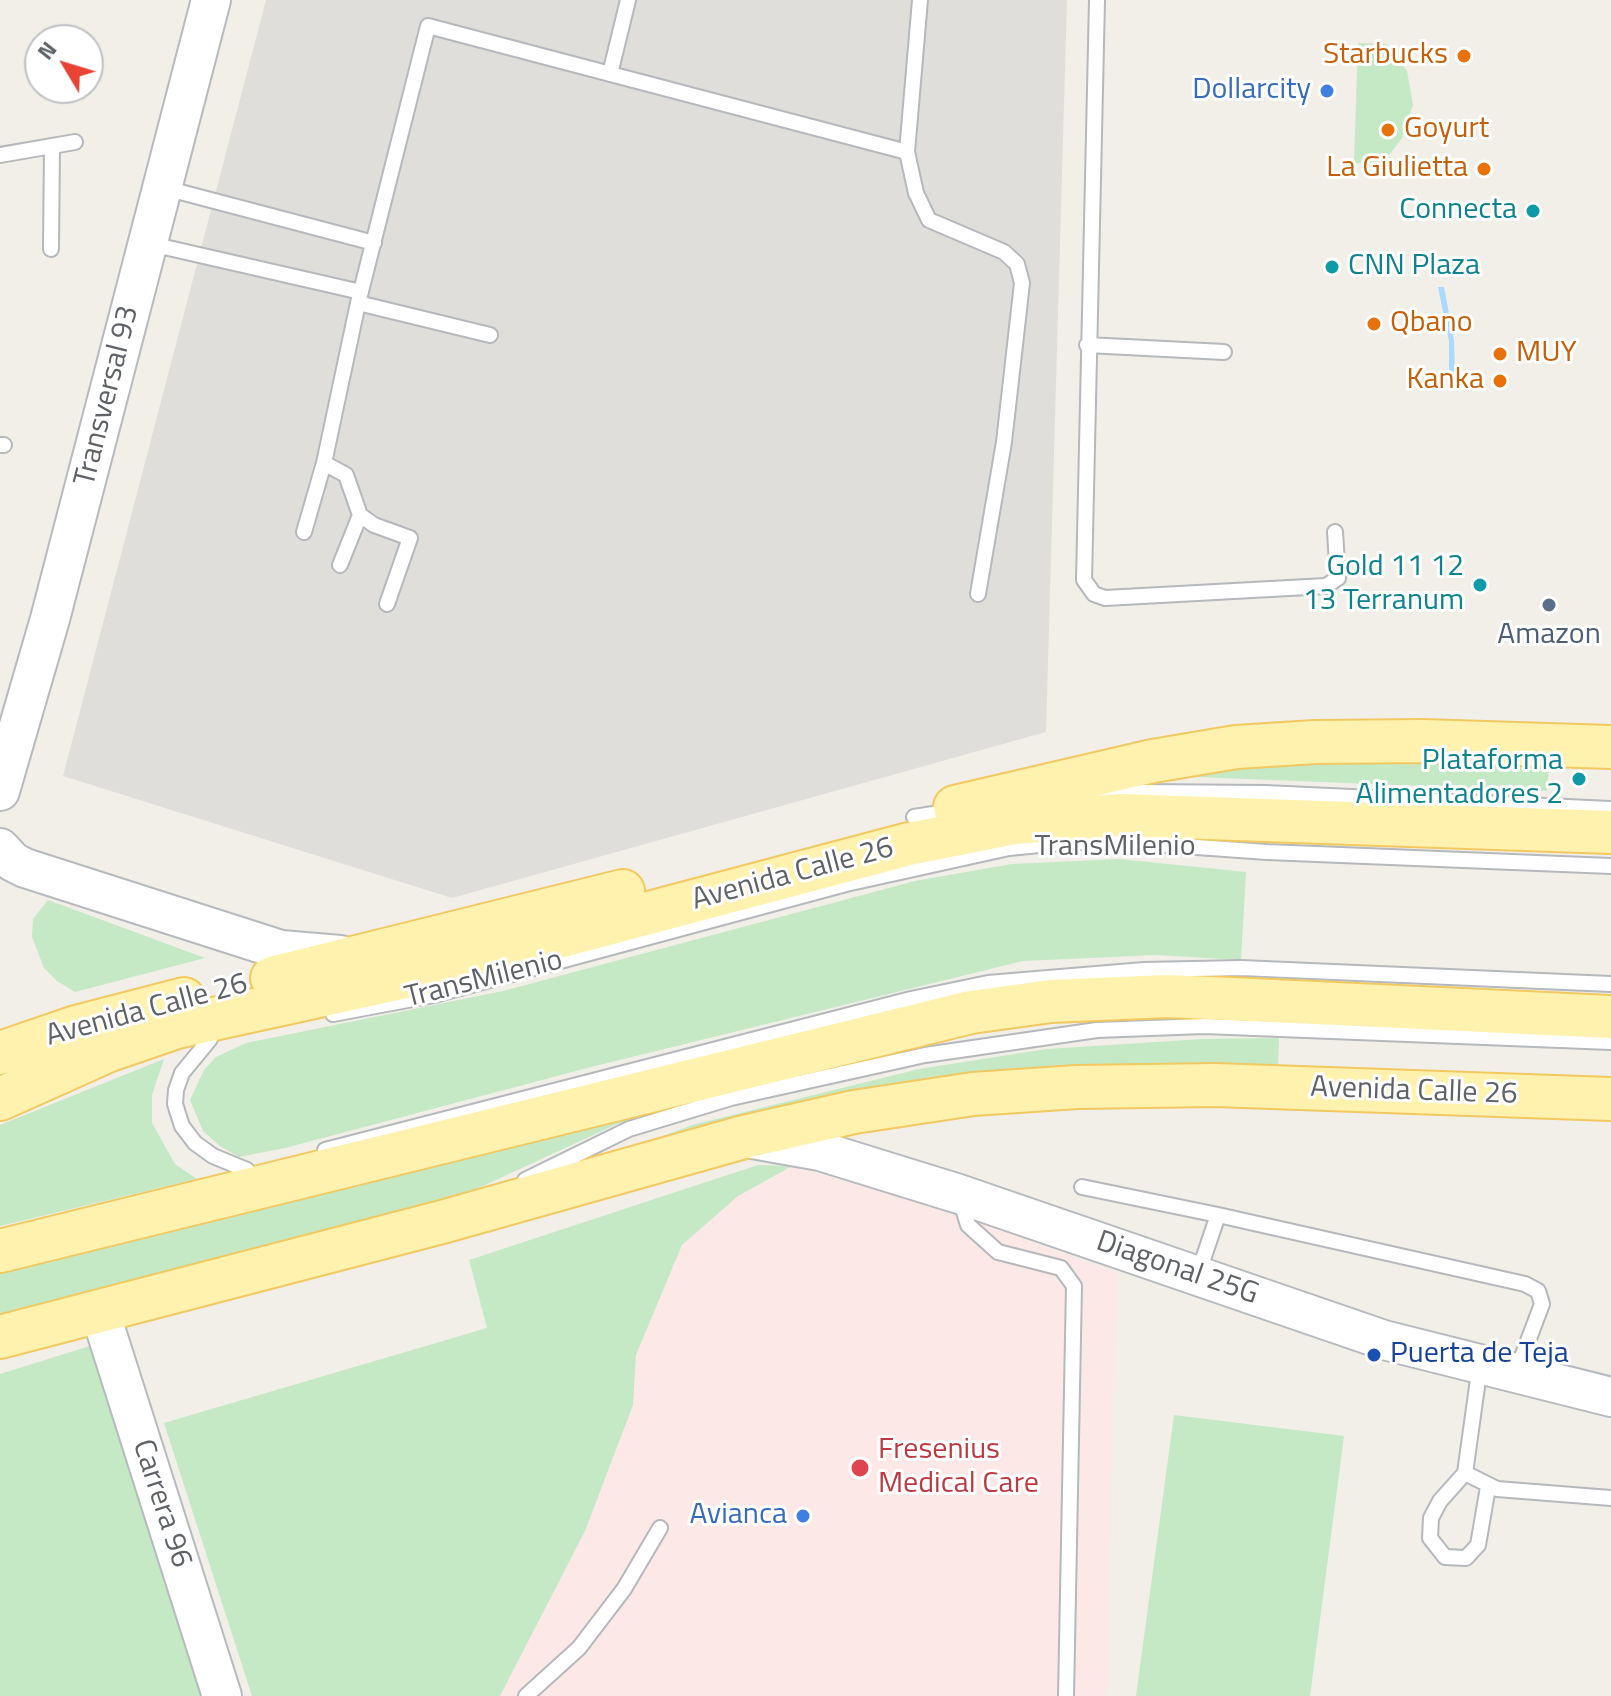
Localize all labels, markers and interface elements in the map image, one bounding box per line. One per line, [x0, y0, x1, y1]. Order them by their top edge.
north arrow [24, 24, 104, 104]
text: N [29, 34, 65, 67]
place label: Starbucks [1323, 38, 1448, 74]
marker: Starbucks [1455, 47, 1473, 65]
place label: Dollarcity [1192, 73, 1311, 109]
marker: Dollarcity [1318, 82, 1336, 100]
place label: Goyurt [1404, 112, 1489, 148]
marker: Goyurt [1379, 121, 1397, 139]
place label: La Giulietta [1326, 151, 1468, 187]
marker: La Giulietta [1475, 160, 1493, 178]
place label: Connecta [1399, 193, 1517, 229]
marker: Connecta [1524, 202, 1542, 220]
place label: CNN Plaza [1348, 249, 1480, 285]
marker: CNN Plaza [1323, 258, 1341, 276]
street label: Transversal 93 [68, 302, 148, 490]
place label: Qbano [1390, 306, 1473, 342]
marker: Qbano [1365, 315, 1383, 333]
place label: MUY [1516, 336, 1577, 372]
marker: MUY [1491, 345, 1509, 363]
place label: Kanka [1406, 363, 1484, 399]
marker: Kanka [1491, 372, 1509, 390]
place label: Gold 11 12 13 Terranum [1303, 550, 1464, 620]
marker: Gold 11 12 13 Terranum [1471, 576, 1489, 594]
marker: Amazon [1540, 596, 1558, 614]
place label: Amazon [1497, 618, 1601, 654]
place label: Plataforma Alimentadores 2 [1356, 744, 1563, 814]
marker: Plataforma Alimentadores 2 [1570, 770, 1588, 788]
street label: TransMilenio [1034, 830, 1196, 866]
street label: Avenida Calle 26 [688, 831, 898, 919]
street label: TransMilenio [402, 943, 566, 1017]
street label: Avenida Calle 26 [42, 967, 252, 1055]
street label: Avenida Calle 26 [1310, 1070, 1518, 1114]
street label: Diagonal 25G [1091, 1224, 1263, 1314]
place label: Puerta de Teja [1390, 1337, 1569, 1373]
marker: Puerta de Teja [1365, 1346, 1383, 1364]
place label: Fresenius Medical Care [878, 1433, 1039, 1504]
street label: Carrera 96 [123, 1435, 199, 1573]
marker: Fresenius Medical Care [849, 1457, 871, 1479]
place label: Avianca [689, 1498, 787, 1534]
marker: Avianca [794, 1507, 812, 1525]

